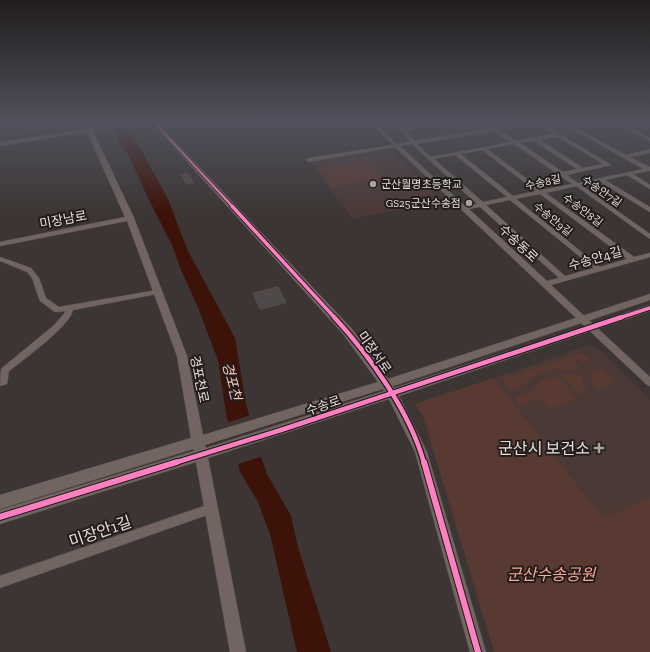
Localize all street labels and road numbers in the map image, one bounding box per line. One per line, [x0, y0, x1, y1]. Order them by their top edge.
street label: 수송8길 [524, 172, 562, 193]
street label: 수송안7길 [579, 173, 624, 210]
street label: 수송안8길 [560, 191, 605, 230]
street label: 수송안9길 [531, 200, 575, 239]
street label: 미장남로 [38, 208, 88, 231]
street label: 수송동로 [496, 222, 541, 265]
street label: 수송안4길 [567, 244, 624, 273]
street label: 미장서로 [355, 328, 394, 376]
street label: 경포천로 [187, 354, 212, 404]
street label: 수송로 [304, 393, 343, 418]
street label: 미장안1길 [66, 512, 134, 551]

